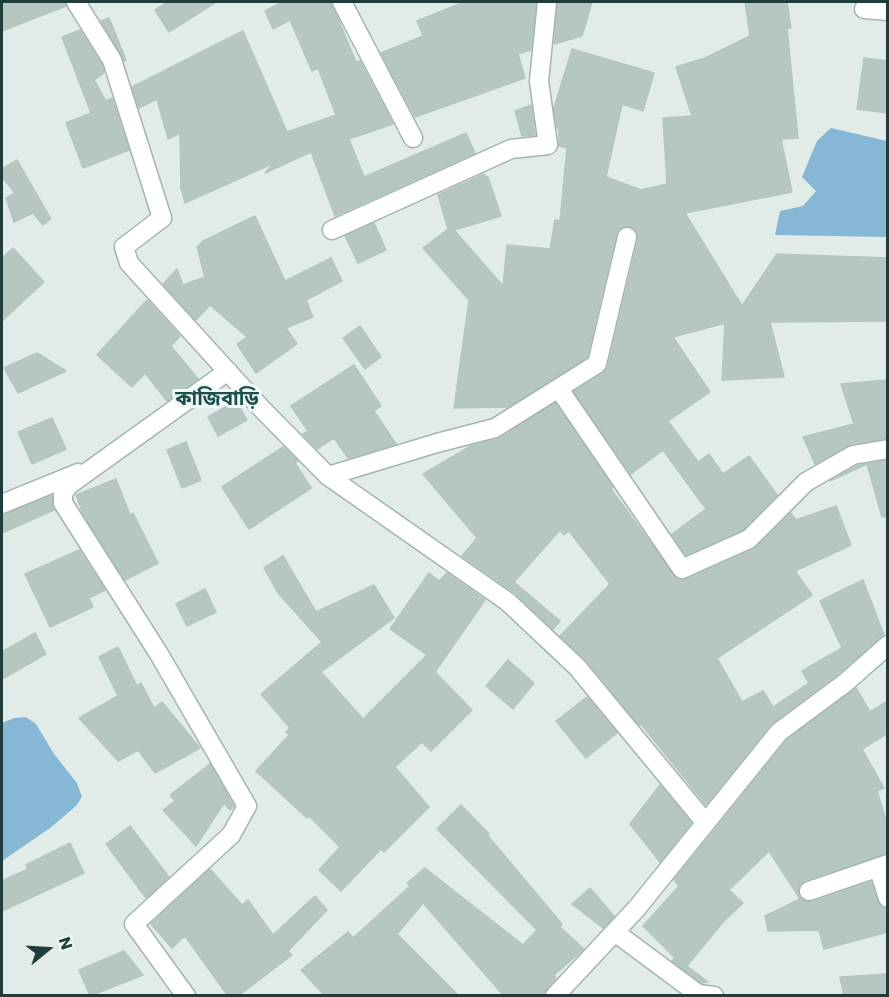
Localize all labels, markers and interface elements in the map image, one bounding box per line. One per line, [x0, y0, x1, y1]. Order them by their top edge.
district label: কাজিবাড়ি [175, 388, 259, 412]
north arrow [18, 919, 78, 979]
text: N [53, 934, 78, 953]

